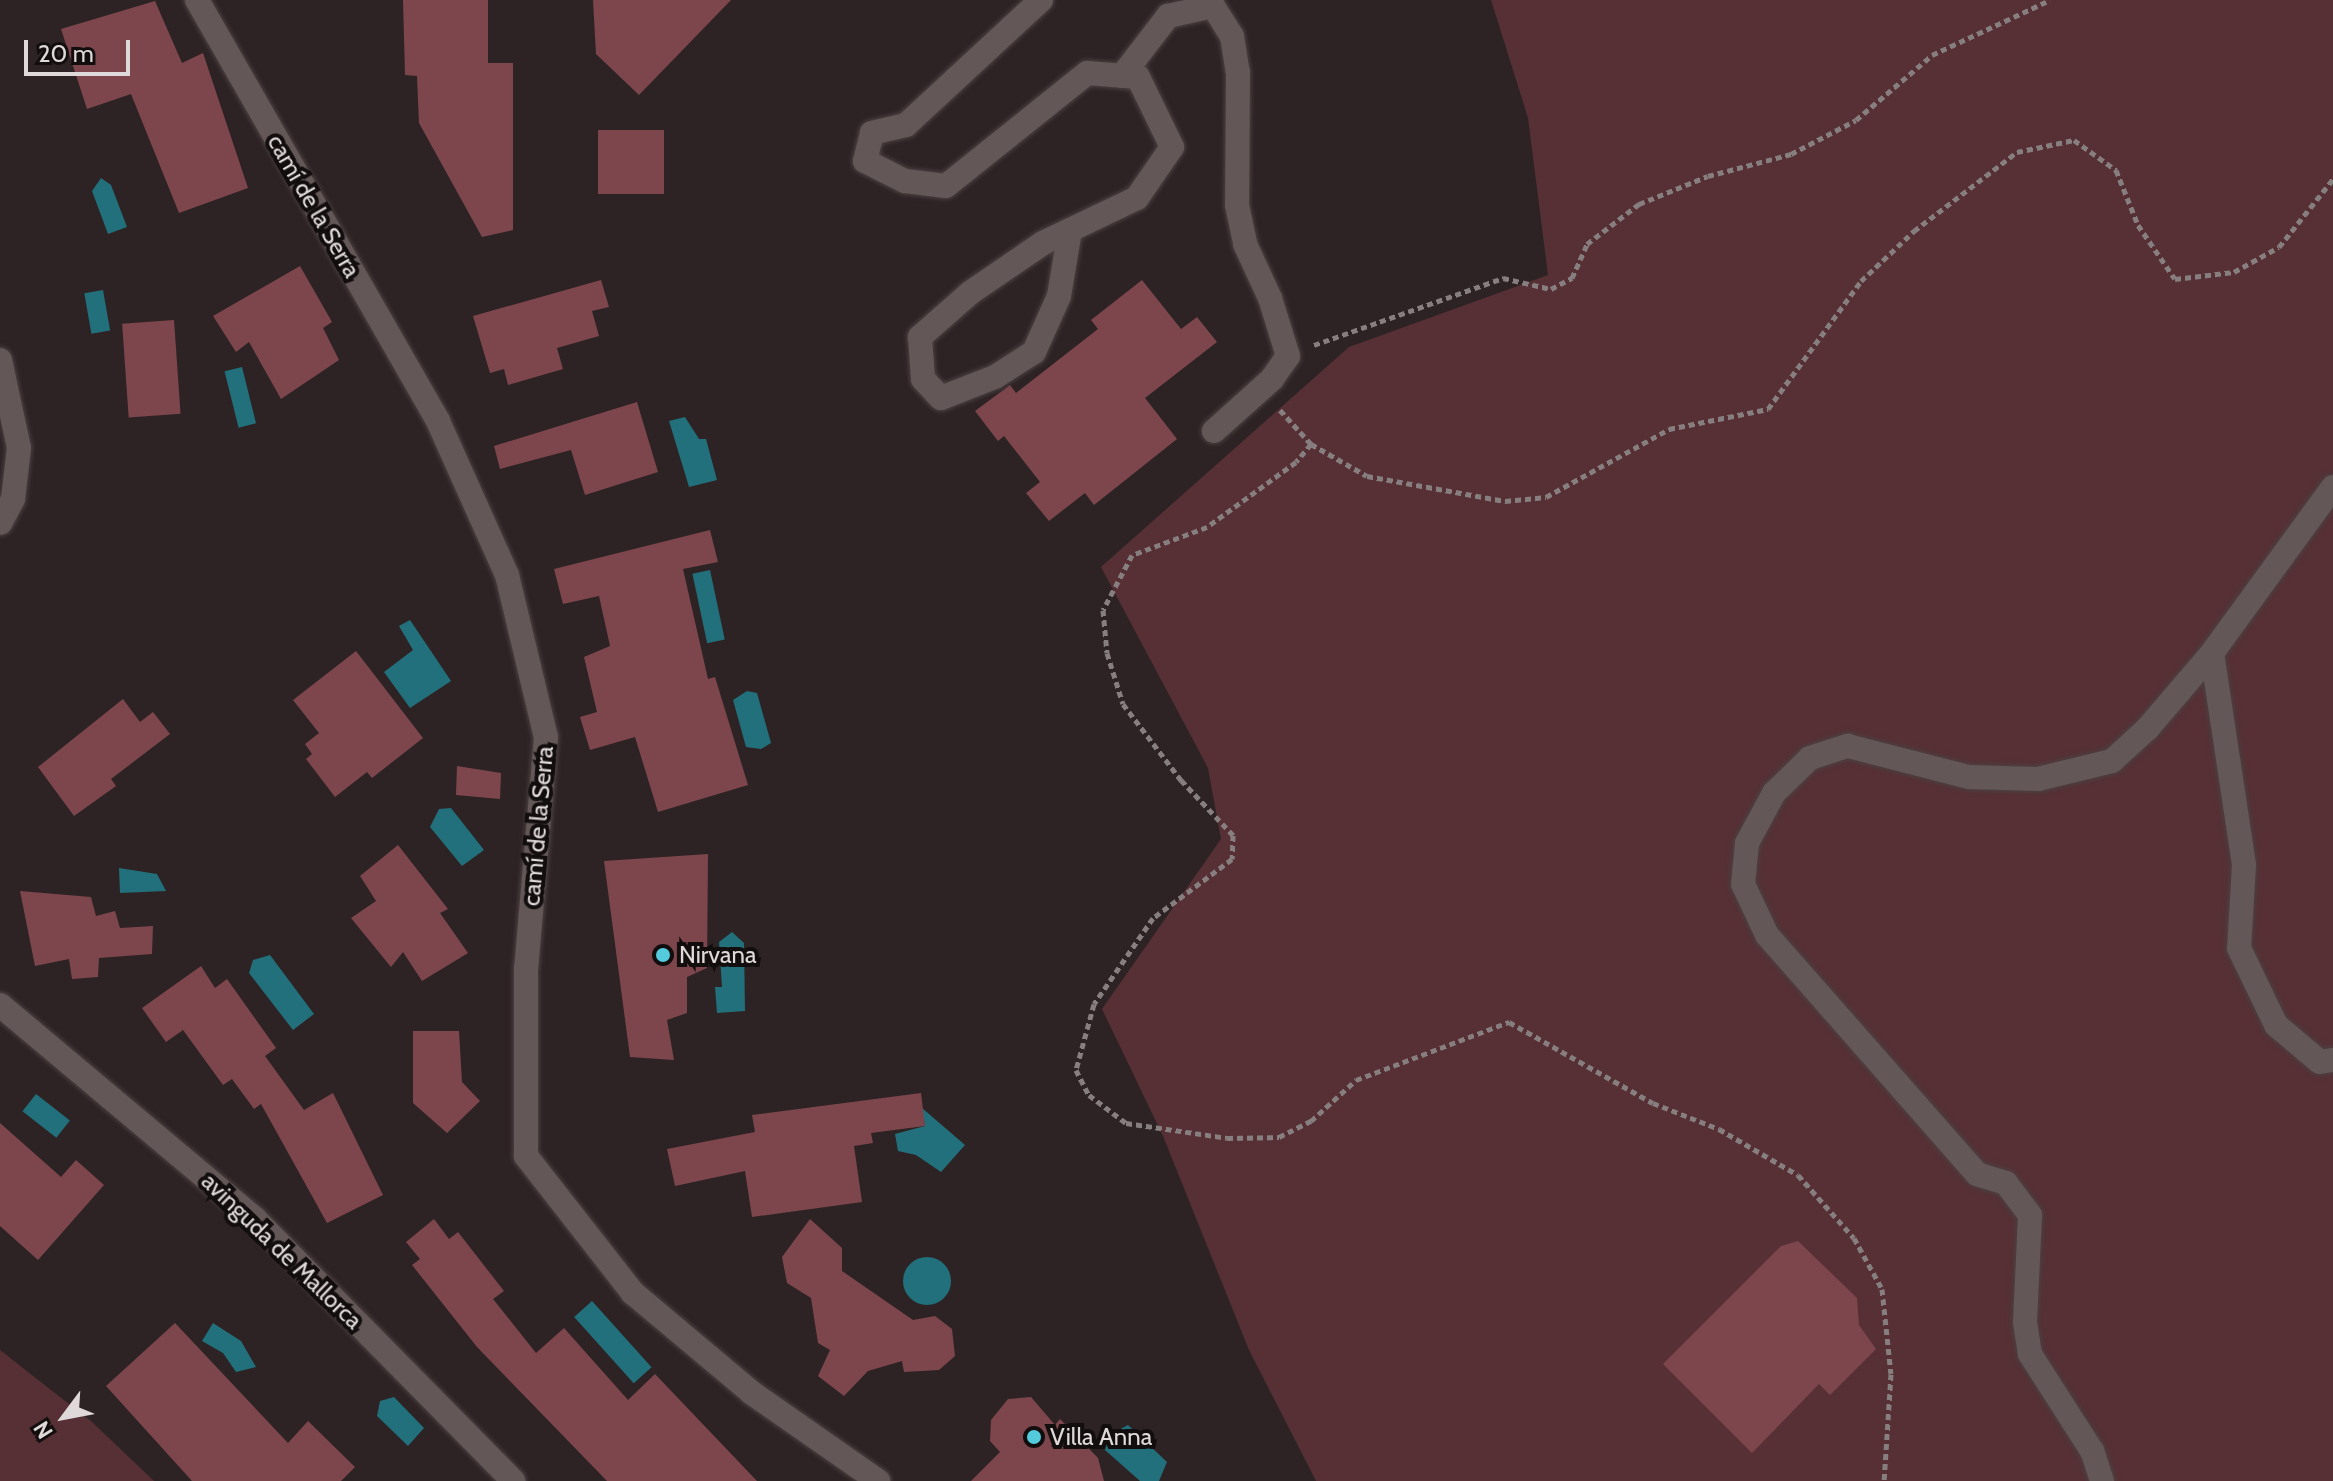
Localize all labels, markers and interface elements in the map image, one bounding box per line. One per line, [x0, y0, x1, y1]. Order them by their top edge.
scale bar [28, 24, 134, 74]
text: 20 m [38, 39, 94, 68]
street label: camí de la Serra [261, 129, 367, 283]
street label: camí de la Serra [517, 745, 559, 907]
place label: Nirvana [679, 941, 756, 969]
marker: Nirvana [654, 946, 672, 964]
street label: avinguda de Mallorca [196, 1167, 368, 1335]
north arrow [24, 1377, 104, 1457]
text: N [28, 1416, 59, 1444]
place label: Villa Anna [1050, 1423, 1152, 1451]
marker: Villa Anna [1025, 1428, 1043, 1446]

